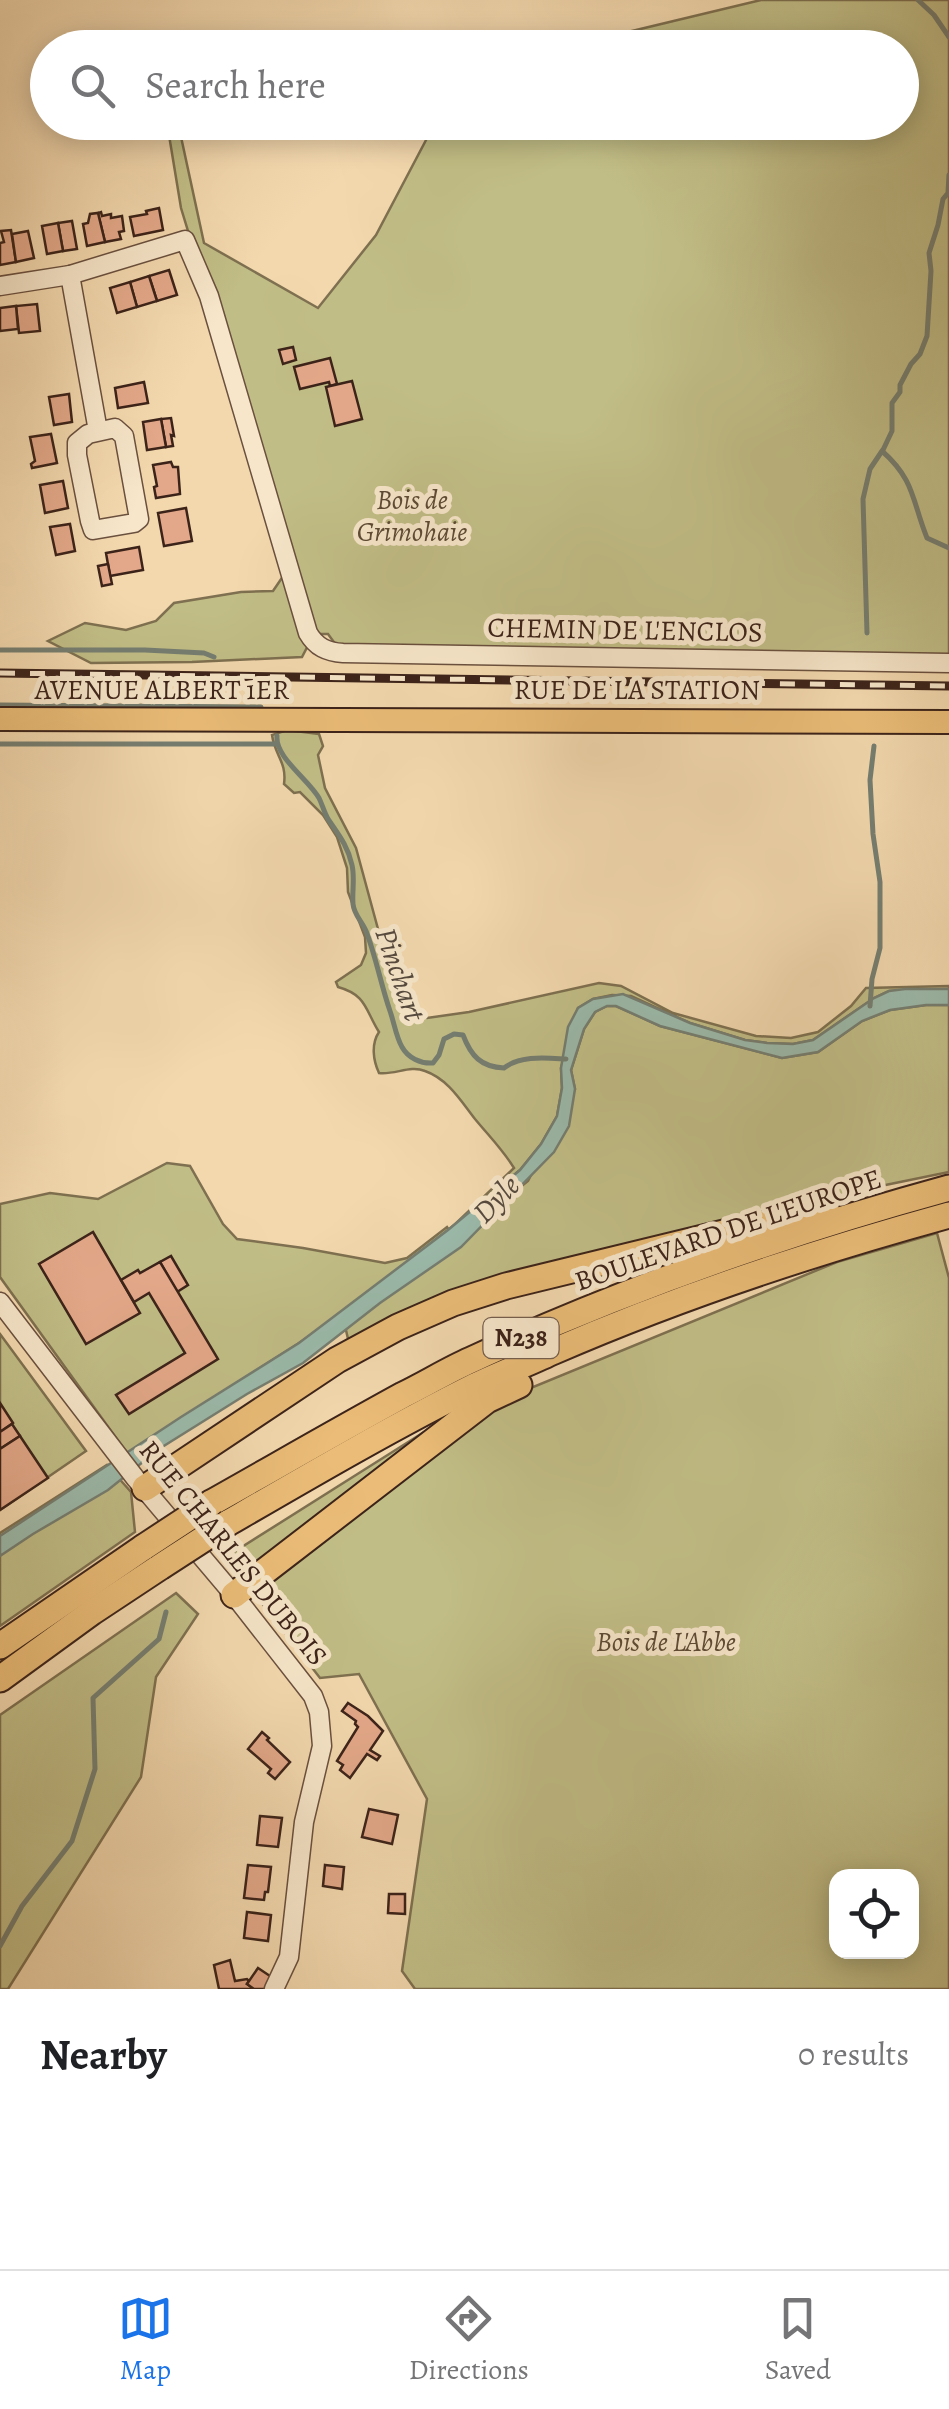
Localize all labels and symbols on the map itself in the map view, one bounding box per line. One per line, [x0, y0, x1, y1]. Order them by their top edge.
park label: Bois de Grimohaie [357, 481, 467, 551]
street label: CHEMIN DE L'ENCLOS [487, 609, 763, 651]
street label: AVENUE ALBERT 1ER [34, 671, 289, 709]
street label: RUE DE LA STATION [514, 671, 760, 709]
water label: Pinchart [365, 922, 435, 1027]
street label: BOULEVARD DE L'EUROPE [570, 1160, 886, 1300]
water label: Dyle [464, 1166, 529, 1232]
road number: N238 [484, 1318, 558, 1358]
street label: RUE CHARLES DUBOIS [130, 1432, 336, 1674]
park label: Bois de L'Abbe [596, 1623, 736, 1661]

